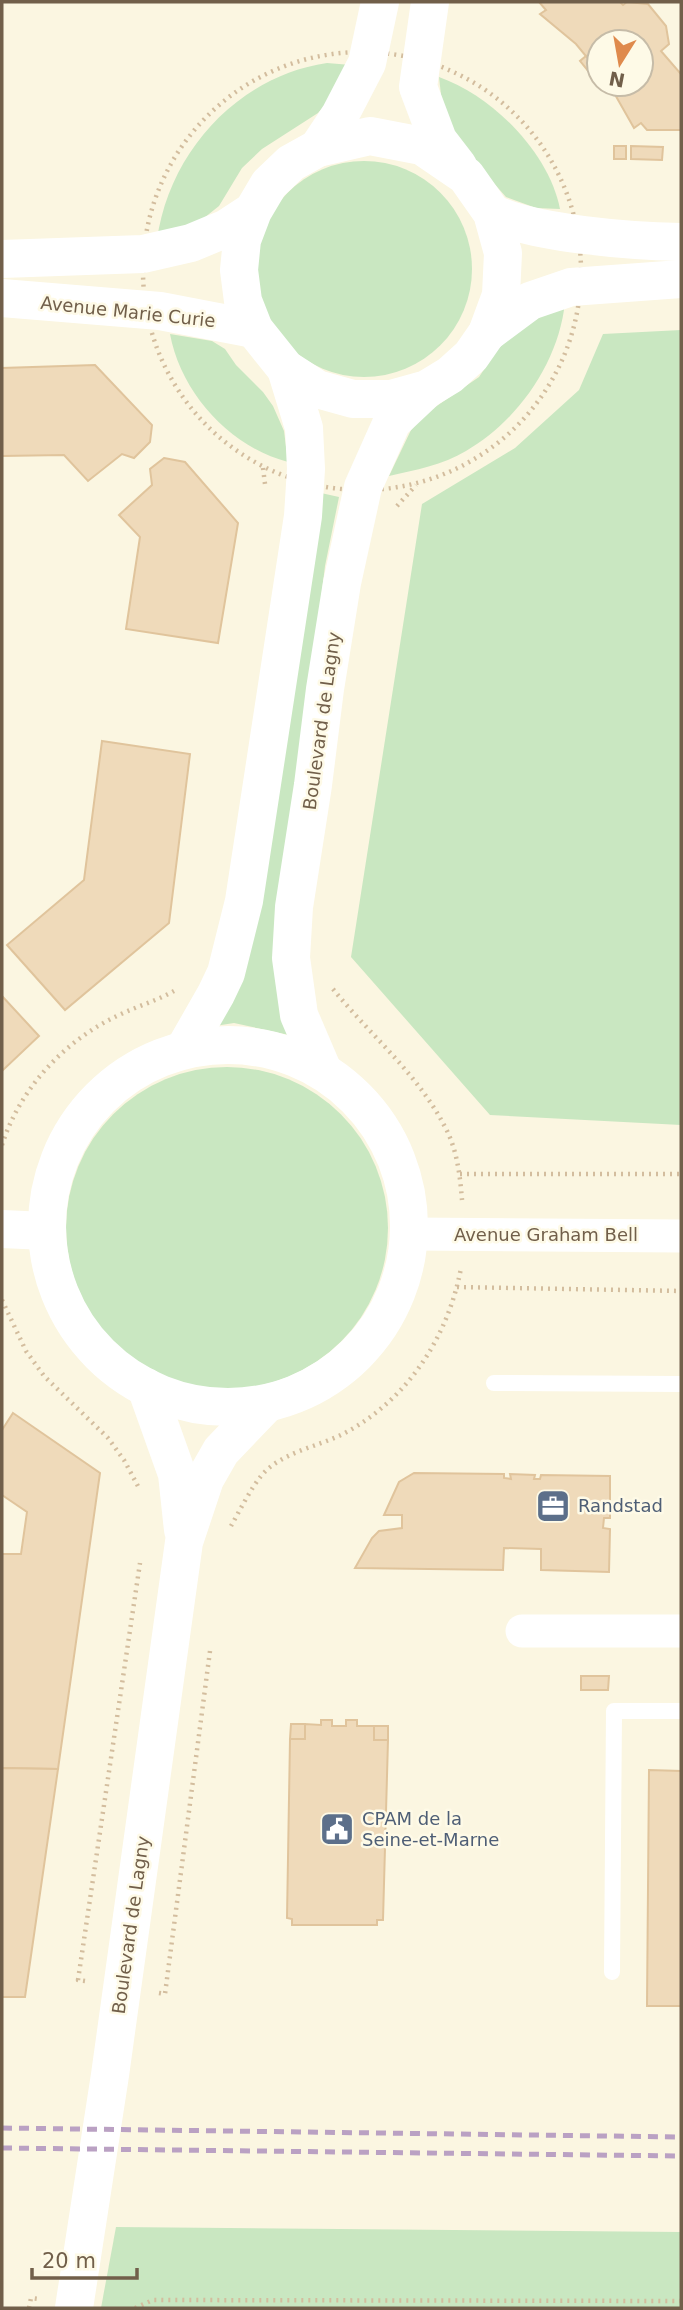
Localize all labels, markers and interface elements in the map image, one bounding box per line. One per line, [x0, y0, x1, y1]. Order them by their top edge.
north arrow [585, 28, 655, 98]
text: N [607, 67, 627, 92]
street label: Avenue Marie Curie [40, 292, 217, 331]
street label: Boulevard de Lagny [299, 630, 344, 811]
street label: Avenue Graham Bell [454, 1224, 638, 1245]
office icon: Randstad [534, 1487, 572, 1525]
place label: Randstad [578, 1495, 663, 1516]
place label: CPAM de la Seine-et-Marne [362, 1808, 499, 1850]
public building icon: CPAM de la Seine-et-Marne [318, 1810, 356, 1848]
street label: Boulevard de Lagny [108, 1834, 153, 2015]
scale bar [32, 2236, 136, 2280]
text: 20 m [42, 2249, 96, 2273]

